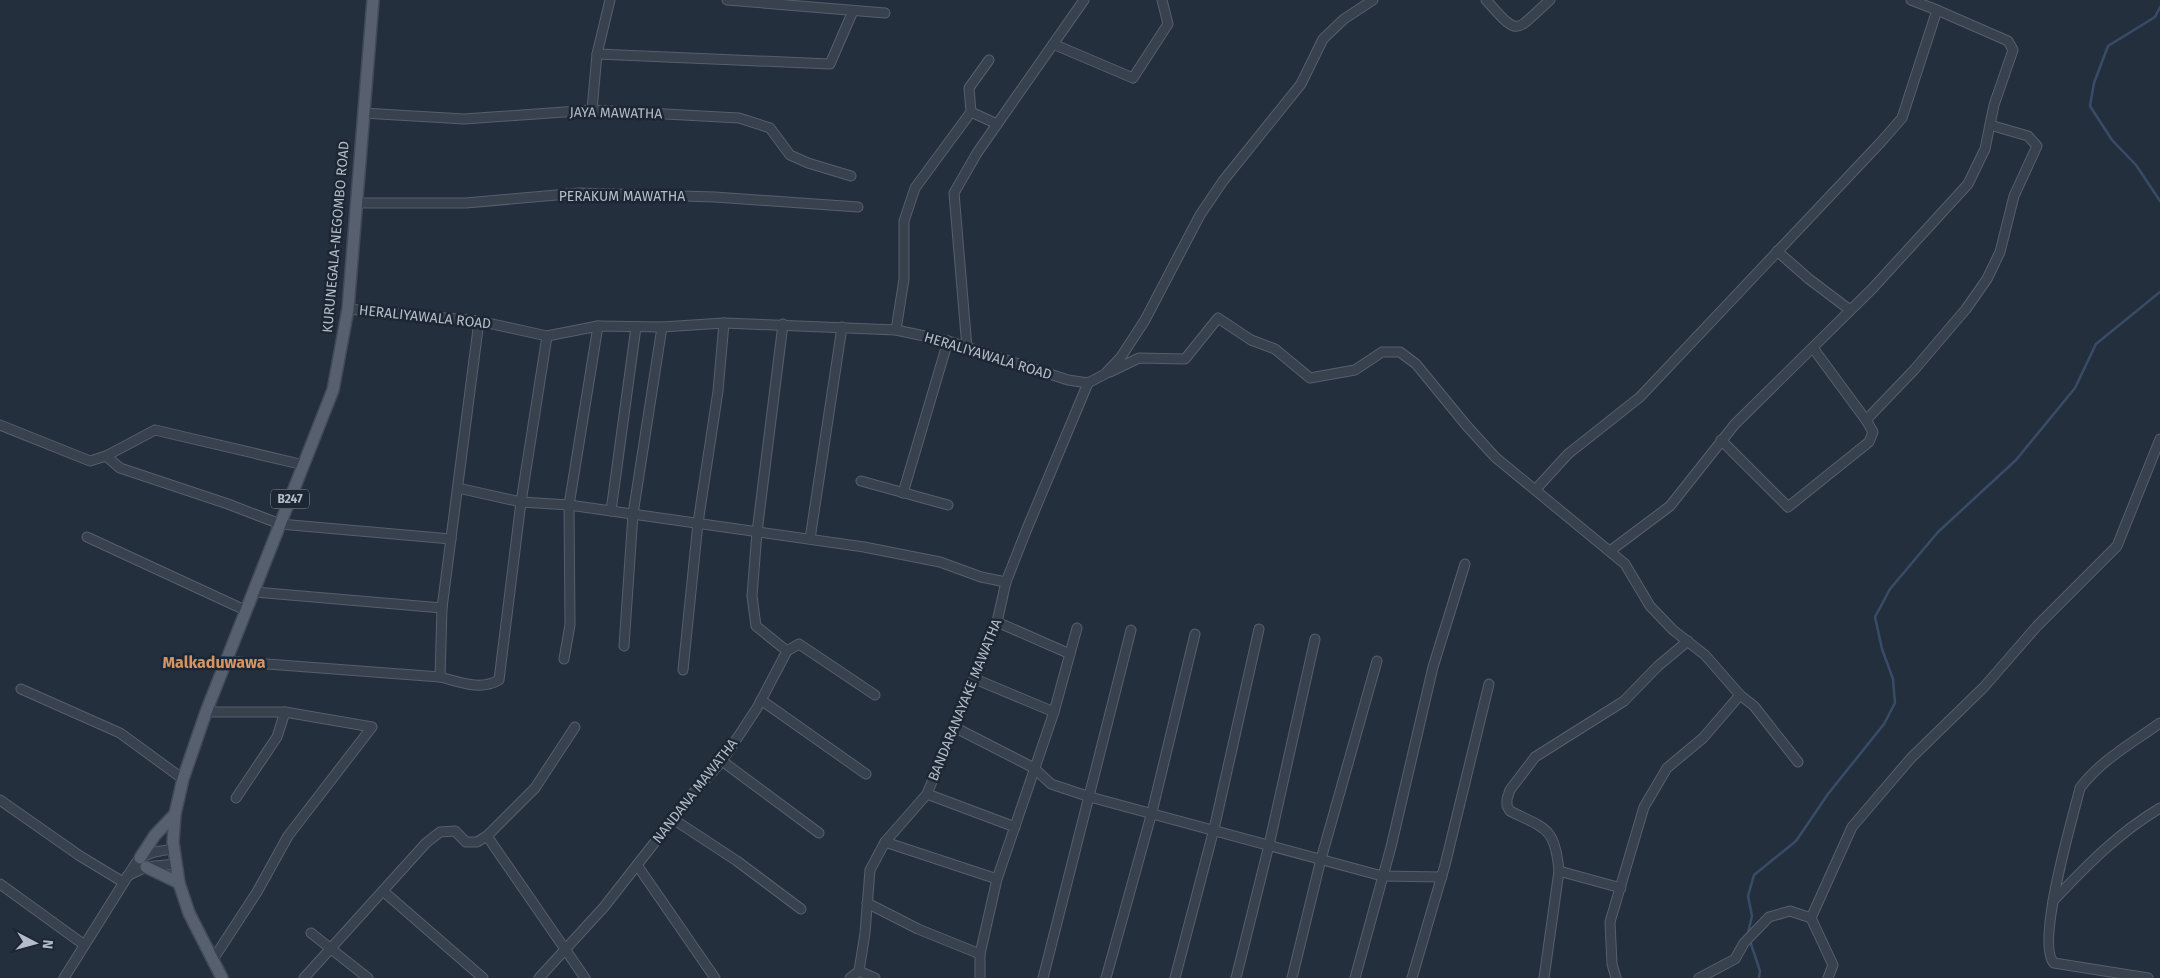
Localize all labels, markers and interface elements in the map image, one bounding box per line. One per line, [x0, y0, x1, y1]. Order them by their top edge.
street label: JAYA MAWATHA [569, 104, 663, 122]
street label: KURUNEGALA-NEGOMBO ROAD [319, 140, 353, 334]
street label: PERAKUM MAWATHA [559, 188, 685, 205]
street label: HERALIYAWALA ROAD [358, 302, 492, 332]
street label: HERALIYAWALA ROAD [922, 328, 1054, 384]
road number: B247 [271, 489, 309, 508]
street label: BANDARANAYAKE MAWATHA [925, 616, 1005, 784]
district label: Malkaduwawa [162, 653, 266, 672]
street label: NANDANA MAWATHA [649, 735, 741, 847]
north arrow [10, 918, 60, 968]
text: N [38, 939, 56, 950]

